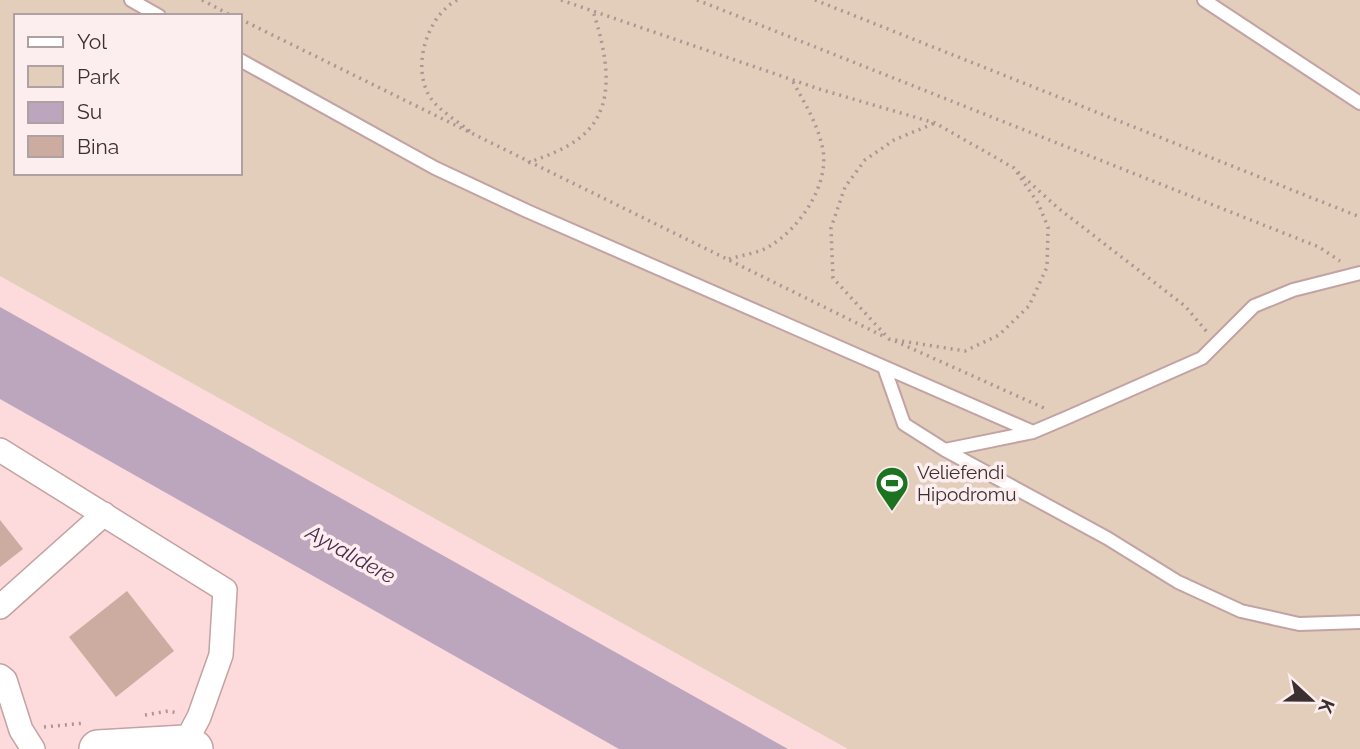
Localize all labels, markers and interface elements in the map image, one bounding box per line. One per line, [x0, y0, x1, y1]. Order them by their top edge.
legend [14, 14, 242, 175]
text: Yol [77, 29, 107, 54]
text: Park [77, 64, 120, 89]
text: Su [77, 99, 102, 124]
text: Bina [77, 134, 119, 159]
place label: Veliefendi Hipodromu [917, 461, 1016, 505]
sports icon: Veliefendi Hipodromu [873, 464, 911, 513]
water label: Ayvalıdere [301, 519, 400, 589]
north arrow [1276, 665, 1346, 735]
text: K [1314, 696, 1339, 717]

